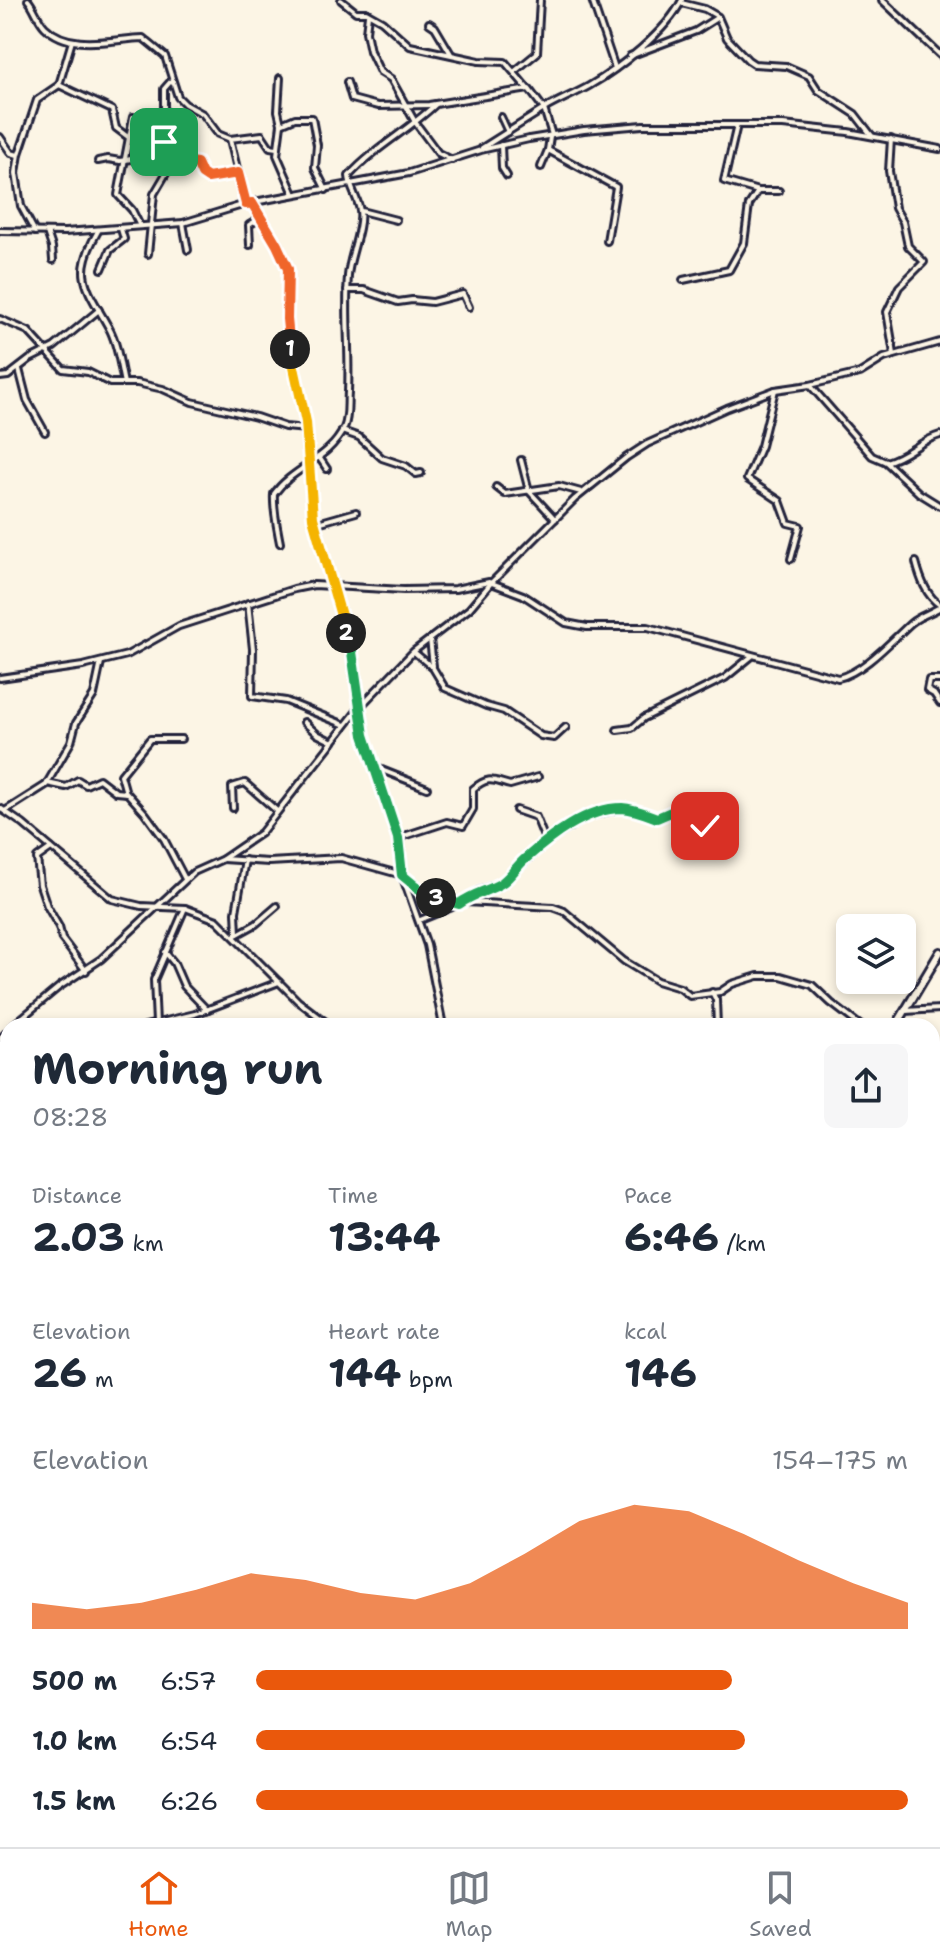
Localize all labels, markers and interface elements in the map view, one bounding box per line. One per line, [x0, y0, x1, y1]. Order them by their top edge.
pin [130, 108, 198, 176]
icon: arrive [142, 120, 186, 164]
pin: 1 [270, 329, 310, 369]
text: 1 [285, 334, 295, 363]
pin: 2 [326, 613, 366, 653]
text: 2 [338, 618, 354, 647]
pin [671, 792, 739, 860]
icon: check [683, 804, 727, 848]
pin: 3 [416, 878, 456, 918]
text: 3 [428, 883, 444, 912]
map controls [836, 914, 916, 994]
button: layers [836, 914, 916, 994]
text: Morning run [32, 1039, 323, 1098]
button: share [824, 1044, 908, 1128]
text: 08:28 [32, 1099, 108, 1134]
text: Distance [32, 1181, 122, 1210]
text: Time [328, 1181, 378, 1210]
text: Pace [624, 1181, 672, 1210]
text: 2.03 [32, 1210, 125, 1264]
text: 13:44 [328, 1210, 440, 1264]
text: 6:46 [624, 1210, 719, 1264]
text: km [125, 1229, 164, 1258]
text: /km [719, 1229, 766, 1258]
text: Elevation [32, 1317, 130, 1346]
text: Heart rate [328, 1317, 440, 1346]
text: kcal [624, 1317, 667, 1346]
text: 26 [32, 1346, 87, 1400]
text: 144 [328, 1346, 401, 1400]
text: 146 [624, 1346, 697, 1400]
text: m [87, 1365, 114, 1394]
text: bpm [401, 1365, 453, 1394]
text: Elevation [32, 1442, 148, 1477]
text: 154–175 m [772, 1442, 908, 1477]
text: 500 m [32, 1663, 117, 1698]
text: 6:57 [160, 1663, 217, 1698]
text: 1.0 km [32, 1723, 117, 1758]
text: 6:54 [160, 1723, 217, 1758]
text: 1.5 km [32, 1783, 116, 1818]
text: 6:26 [160, 1783, 218, 1818]
tab: Home [128, 1866, 189, 1943]
tab: Map [445, 1866, 493, 1943]
tab: Saved [749, 1866, 812, 1943]

